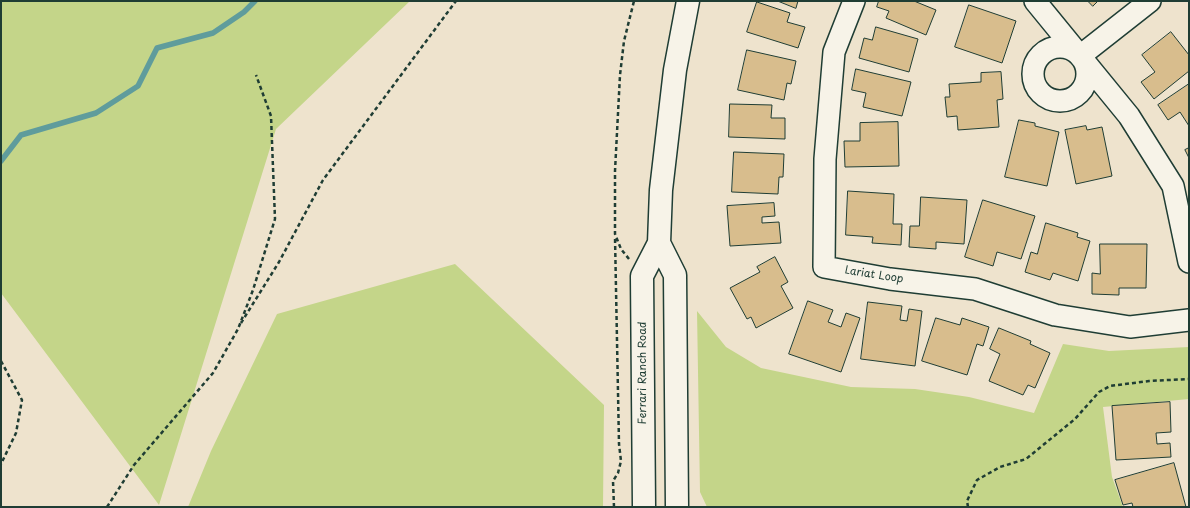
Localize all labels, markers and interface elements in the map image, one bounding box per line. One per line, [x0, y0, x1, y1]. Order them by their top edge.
street label: Lariat Loop [844, 264, 904, 286]
street label: Ferrari Ranch Road [636, 322, 650, 424]

